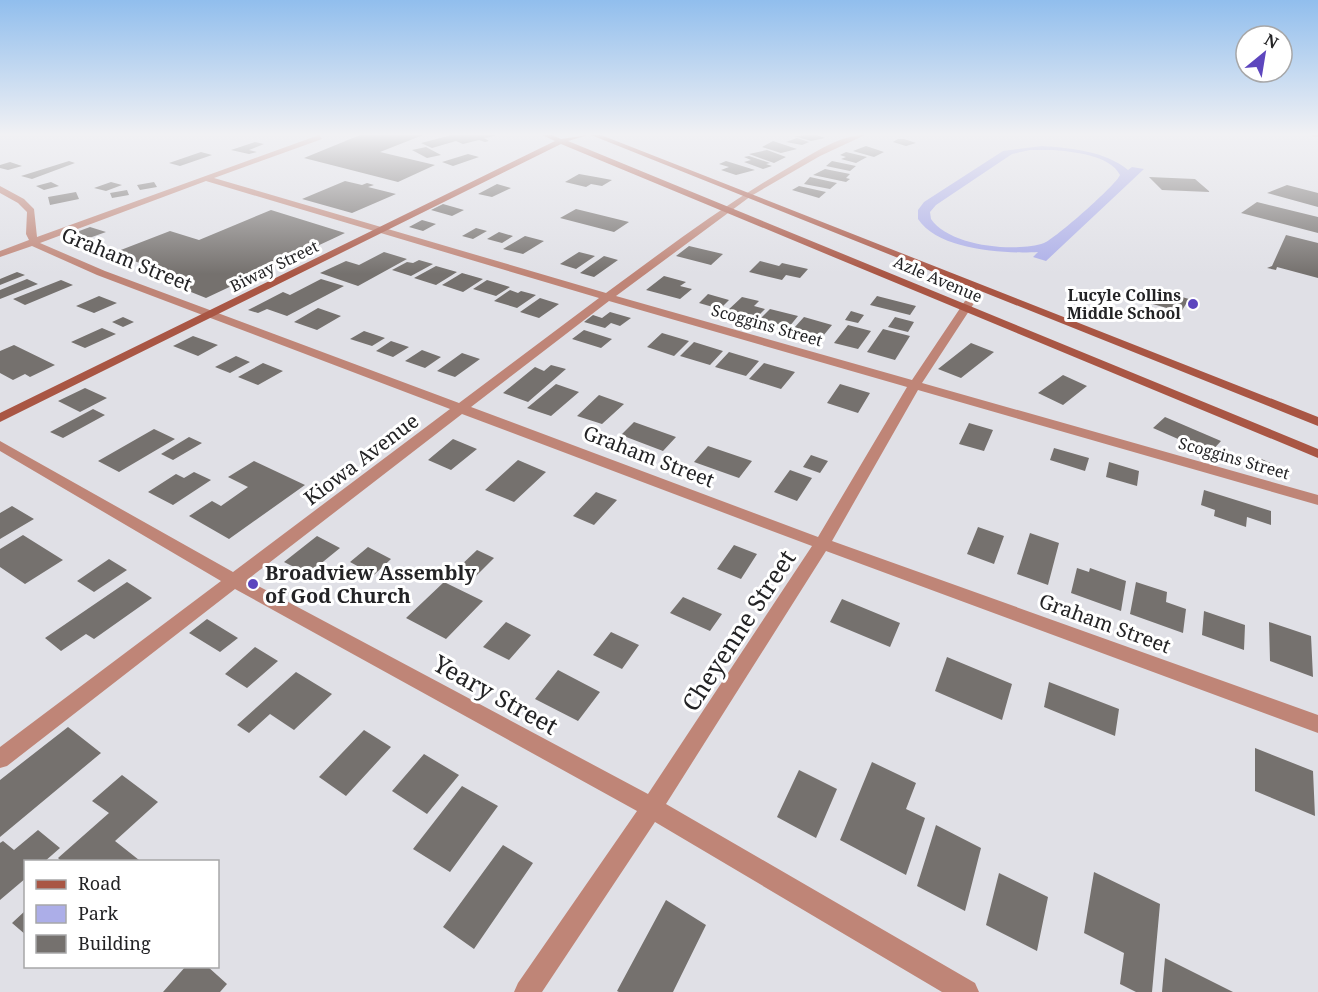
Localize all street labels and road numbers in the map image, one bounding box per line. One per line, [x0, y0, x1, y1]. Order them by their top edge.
street label: Graham Street [58, 221, 196, 297]
street label: Biway Street [226, 235, 322, 297]
street label: Azle Avenue [890, 250, 986, 308]
street label: Scoggins Street [709, 299, 825, 351]
street label: Kiowa Avenue [298, 407, 424, 511]
street label: Graham Street [580, 419, 718, 493]
street label: Scoggins Street [1176, 432, 1292, 484]
street label: Cheyenne Street [673, 543, 803, 717]
street label: Graham Street [1035, 587, 1175, 659]
street label: Yeary Street [427, 646, 564, 742]

